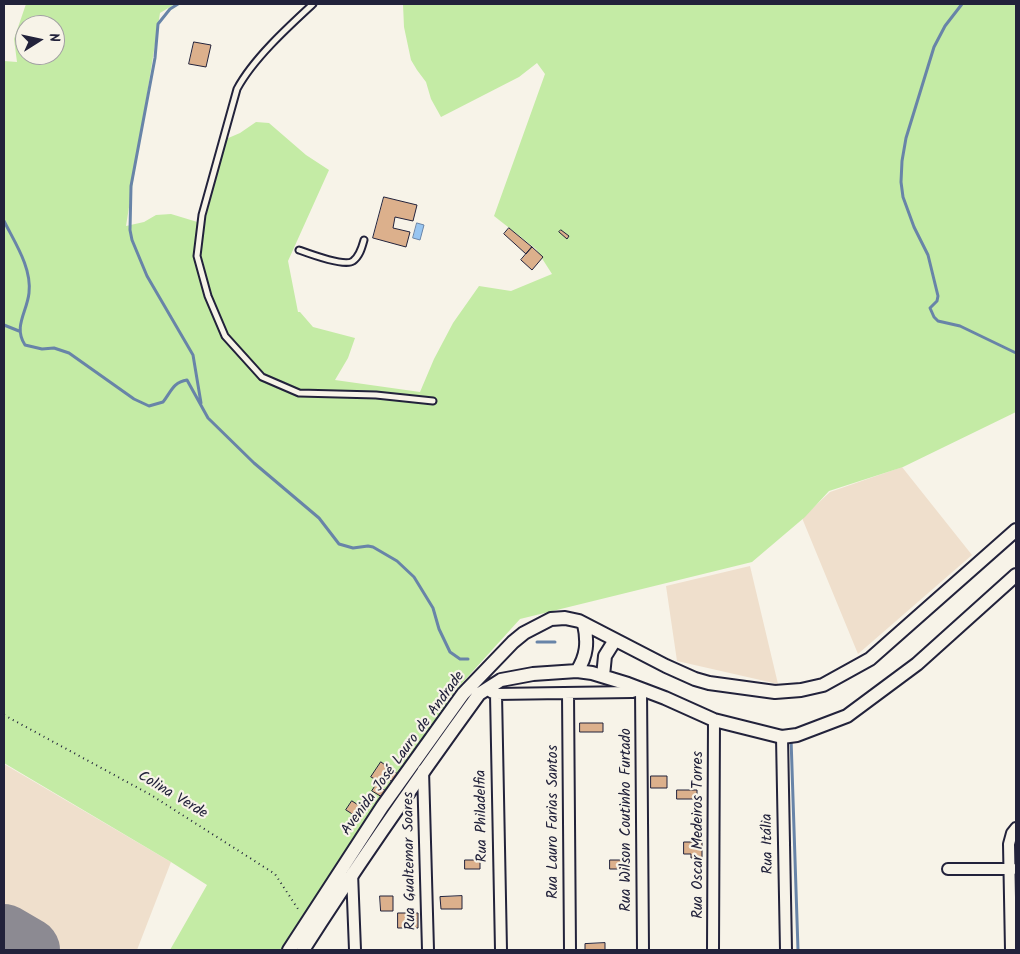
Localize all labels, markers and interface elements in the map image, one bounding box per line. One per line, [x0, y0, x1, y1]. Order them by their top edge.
north arrow [15, 15, 65, 65]
text: N [42, 31, 65, 44]
street label: Avenida José Lauro de Andrade [338, 668, 470, 840]
street label: Rua Wilson Coutinho Furtado [618, 728, 636, 912]
street label: Rua Lauro Farias Santos [545, 745, 563, 899]
street label: Rua Oscar Medeiros Torres [690, 751, 708, 919]
street label: Colina Verde [134, 768, 210, 824]
street label: Rua Philadelfia [473, 770, 493, 862]
street label: Rua Gualtemar Soares [401, 792, 421, 930]
street label: Rua Itália [759, 813, 779, 875]

